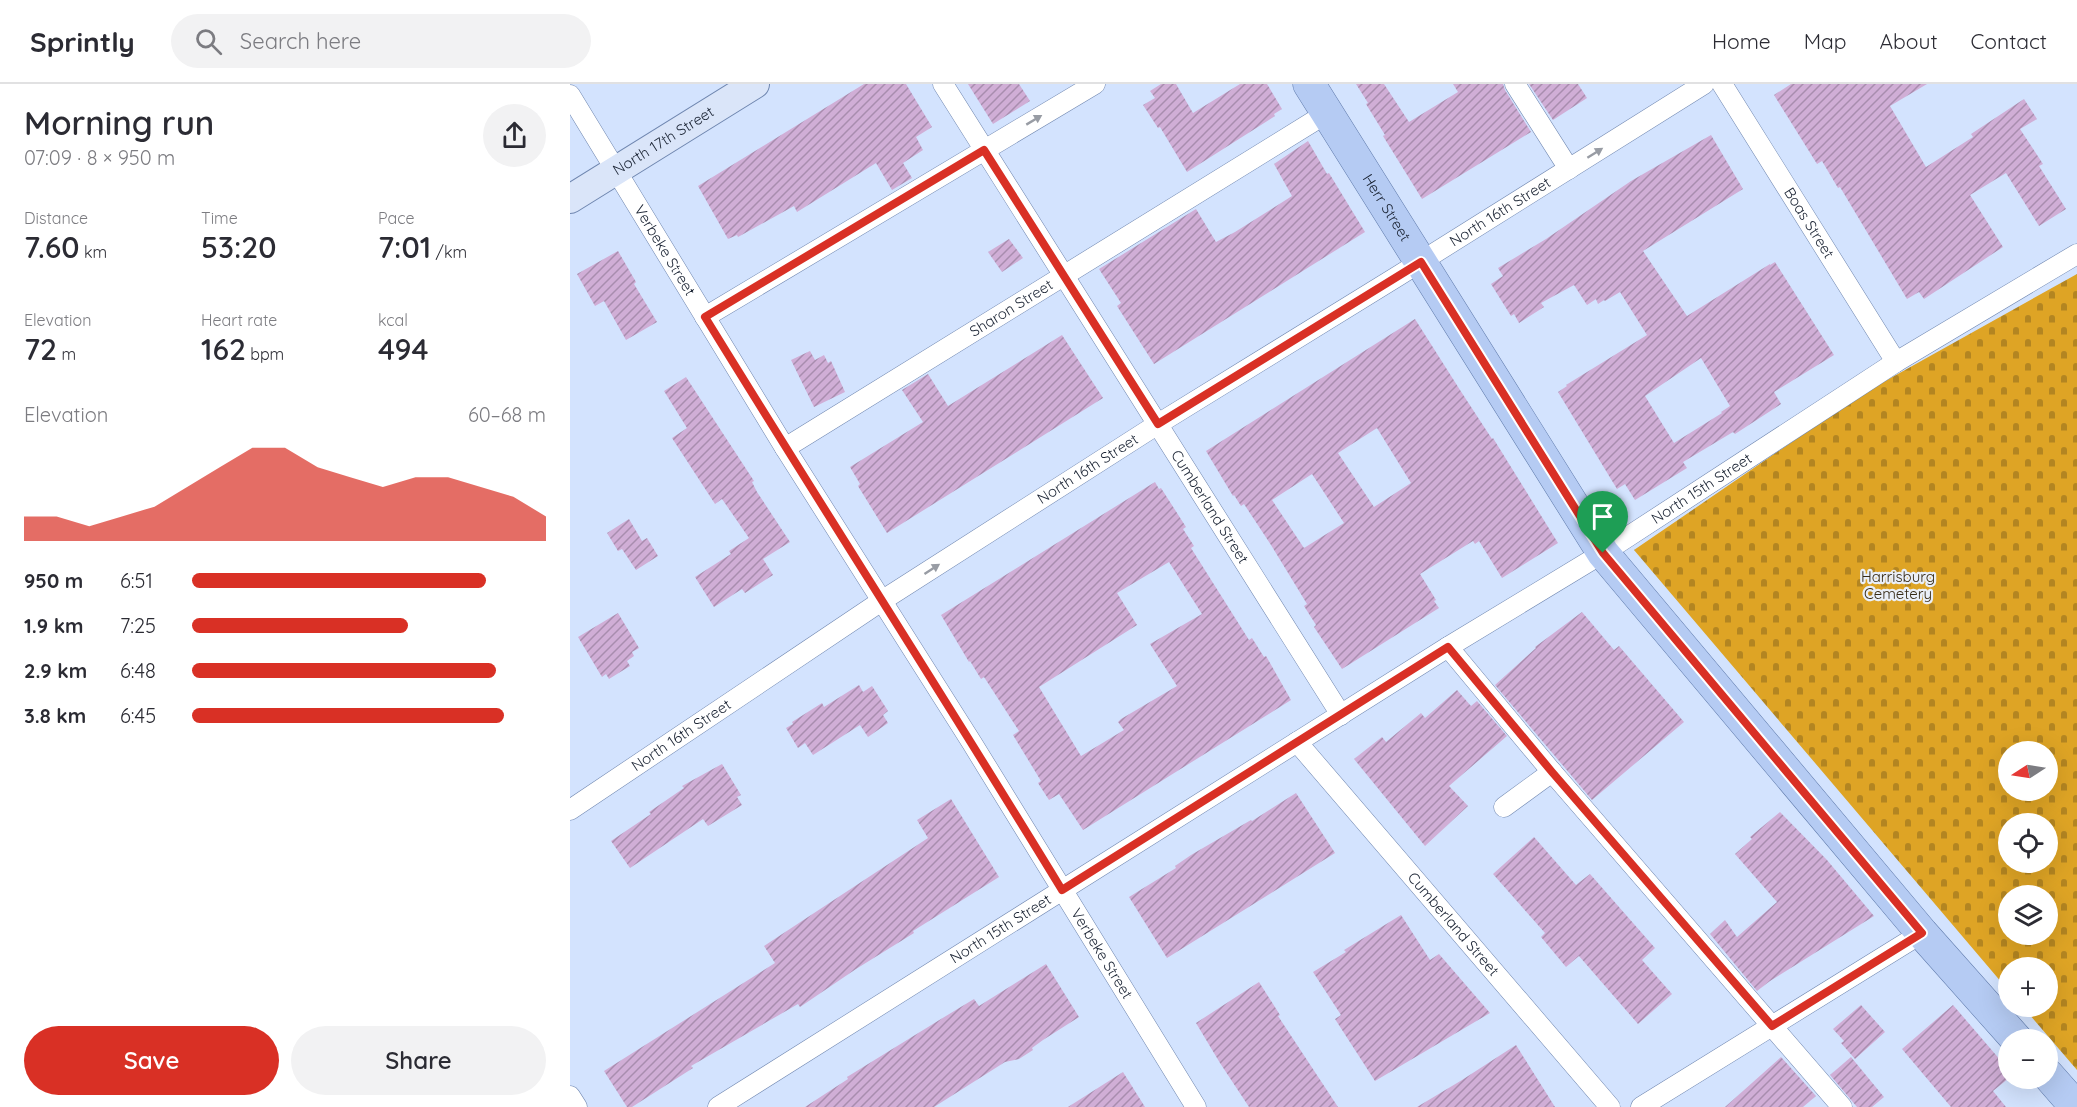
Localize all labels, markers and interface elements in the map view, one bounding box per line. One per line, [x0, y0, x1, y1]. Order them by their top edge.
search box [171, 14, 591, 68]
text: Sprintly [30, 24, 135, 59]
icon: search [192, 25, 225, 58]
text: Search here [240, 27, 361, 55]
text: Home [1712, 28, 1771, 54]
text: Map [1804, 28, 1847, 54]
text: About [1880, 28, 1938, 54]
text: Contact [1971, 28, 2047, 54]
text: Morning run [24, 102, 214, 143]
street label: North 17th Street [609, 102, 717, 179]
button: share [483, 104, 546, 167]
one-way arrow [1026, 115, 1042, 126]
text: 07:09 · 8 × 950 m [24, 145, 175, 170]
one-way arrow [1587, 147, 1603, 158]
street label: Herr Street [1359, 170, 1415, 245]
street label: North 16th Street [1446, 173, 1554, 250]
street label: Boas Street [1780, 184, 1839, 262]
street label: Verbeke Street [630, 201, 700, 299]
text: Distance [24, 208, 88, 228]
text: Time [201, 208, 238, 228]
text: Pace [378, 208, 414, 228]
text: 7.60 [24, 228, 80, 266]
text: 53:20 [201, 228, 276, 266]
text: 7:01 [378, 228, 431, 266]
text: km [80, 242, 107, 262]
text: /km [431, 242, 467, 262]
street label: Sharon Street [966, 275, 1056, 341]
text: Elevation [24, 310, 91, 330]
text: Heart rate [201, 310, 277, 330]
text: kcal [378, 310, 408, 330]
text: 72 [24, 330, 57, 368]
text: 162 [201, 330, 246, 368]
text: 494 [378, 330, 428, 368]
text: m [57, 344, 76, 364]
text: bpm [246, 344, 284, 364]
text: Elevation [24, 402, 108, 427]
text: 60–68 m [468, 402, 546, 427]
street label: North 16th Street [1034, 429, 1141, 508]
street label: Cumberland Street [1167, 446, 1253, 567]
street label: North 15th Street [1648, 449, 1755, 528]
pin [1577, 491, 1628, 553]
icon: arrive [1586, 500, 1619, 533]
one-way arrow [924, 564, 940, 575]
park label: Harrisburg Cemetery [1861, 567, 1935, 603]
text: 950 m [24, 568, 83, 593]
text: 6:51 [120, 568, 153, 593]
text: 1.9 km [24, 613, 84, 638]
text: 7:25 [120, 613, 156, 638]
text: 2.9 km [24, 658, 87, 683]
text: 6:48 [120, 658, 156, 683]
street label: North 16th Street [628, 695, 734, 775]
text: 3.8 km [24, 703, 86, 728]
text: 6:45 [120, 703, 156, 728]
north arrow [1998, 741, 2058, 801]
map controls [1998, 741, 2058, 1089]
button: locate [1998, 813, 2058, 873]
street label: Cumberland Street [1404, 868, 1503, 980]
button: layers [1998, 885, 2058, 945]
street label: North 15th Street [946, 890, 1054, 967]
street label: Verbeke Street [1067, 905, 1137, 1002]
button: + [1998, 957, 2058, 1017]
button: Save [24, 1026, 279, 1095]
button: Share [291, 1026, 546, 1095]
button: − [1998, 1029, 2058, 1089]

